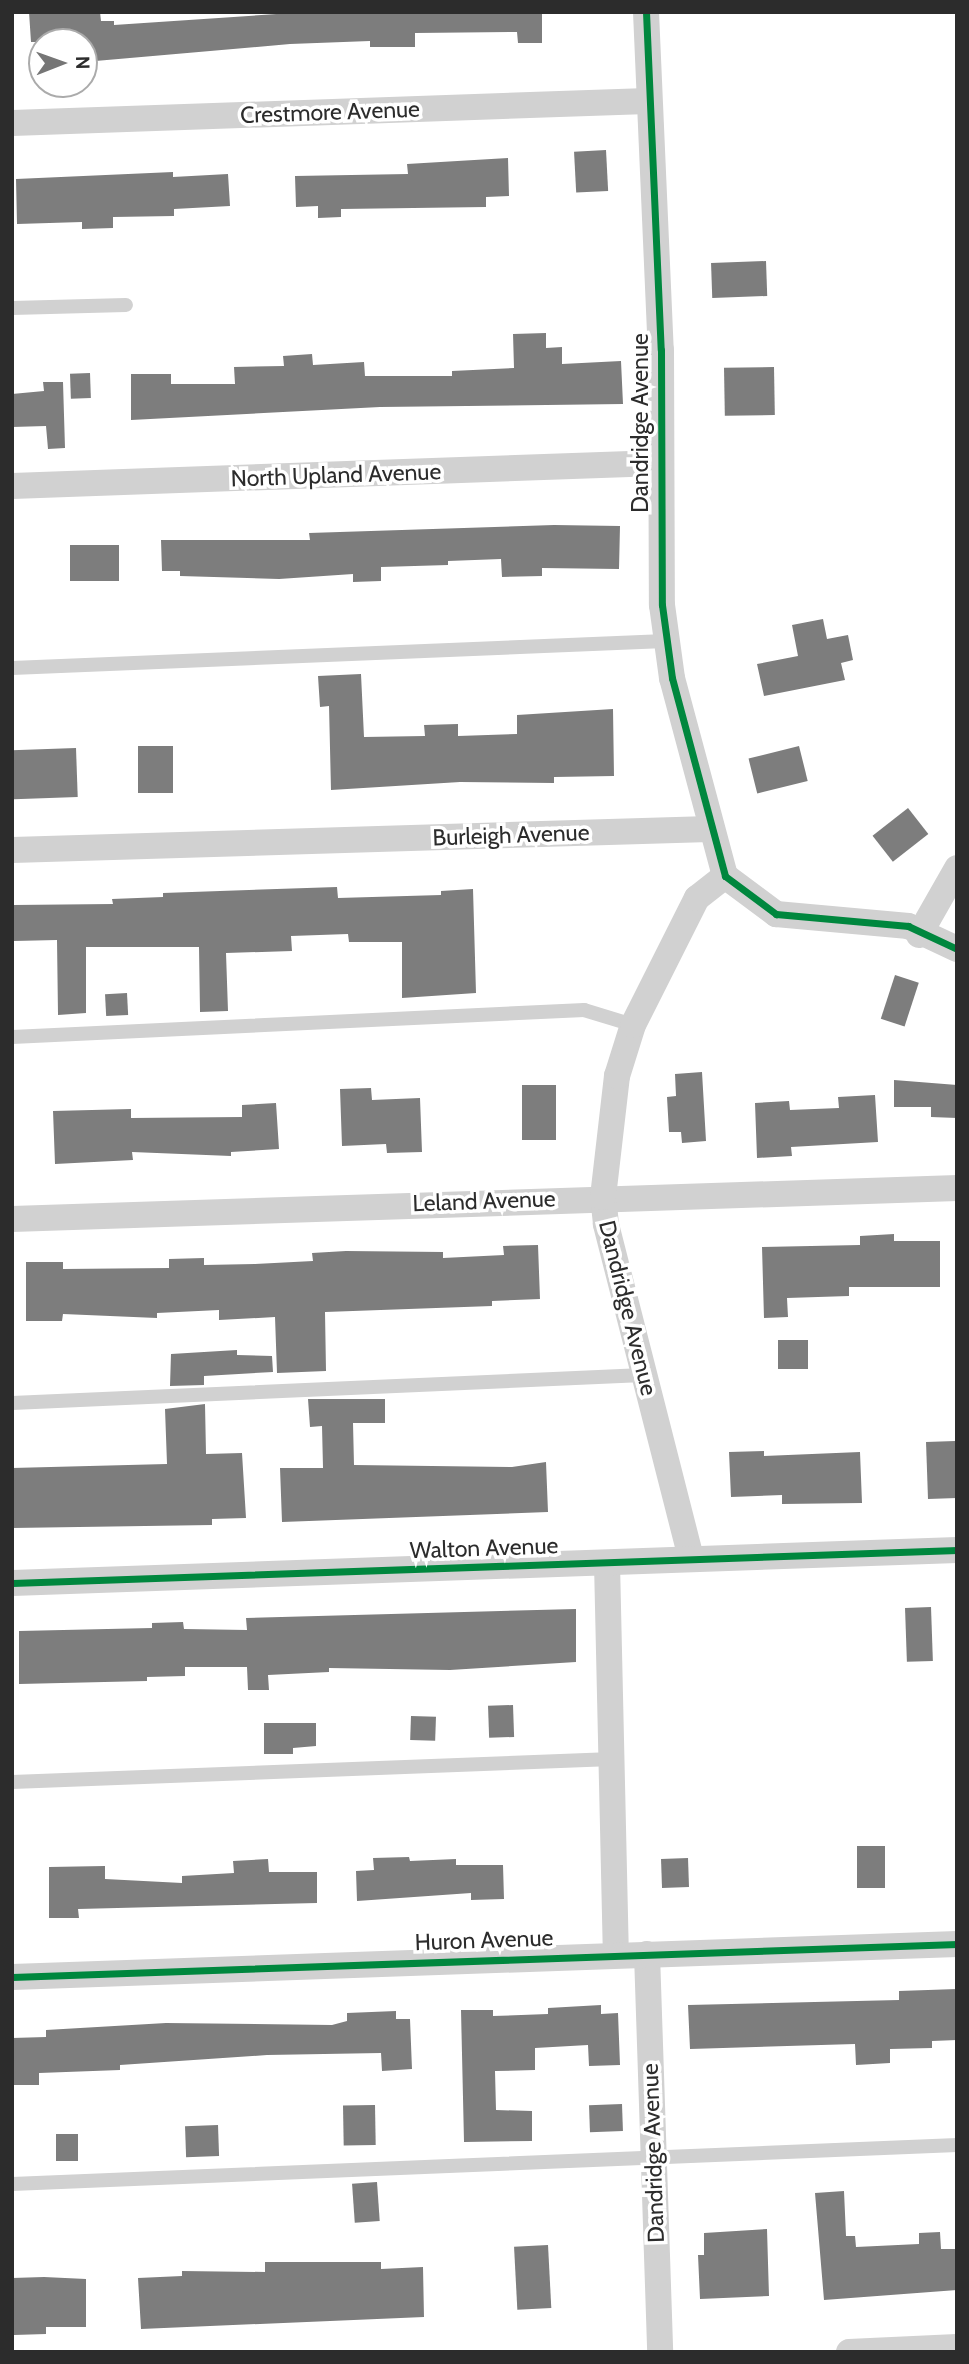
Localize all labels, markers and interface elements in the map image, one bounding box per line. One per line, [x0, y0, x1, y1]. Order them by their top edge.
north arrow [28, 28, 98, 98]
text: N [71, 56, 94, 70]
street label: Crestmore Avenue [240, 95, 420, 129]
street label: Dandridge Avenue [626, 333, 654, 513]
street label: North Upland Avenue [230, 458, 442, 492]
street label: Burleigh Avenue [432, 818, 590, 852]
street label: Leland Avenue [412, 1185, 556, 1217]
street label: Dandridge Avenue [593, 1218, 663, 1398]
street label: Walton Avenue [409, 1532, 559, 1564]
street label: Huron Avenue [414, 1924, 554, 1956]
street label: Dandridge Avenue [636, 2063, 670, 2243]

